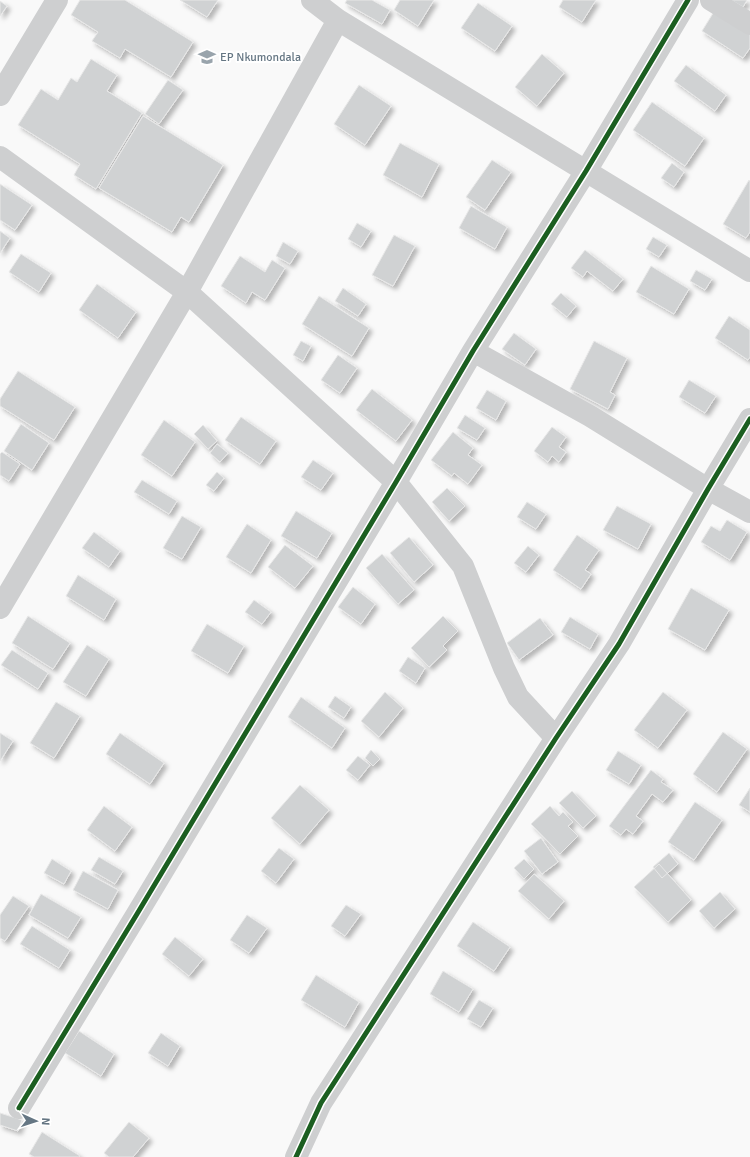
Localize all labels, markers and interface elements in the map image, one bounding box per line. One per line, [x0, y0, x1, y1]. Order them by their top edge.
school or university icon: EP Nkumondala [197, 47, 217, 67]
place label: EP Nkumondala [220, 50, 301, 65]
north arrow [16, 1101, 56, 1141]
text: N [39, 1117, 52, 1126]

